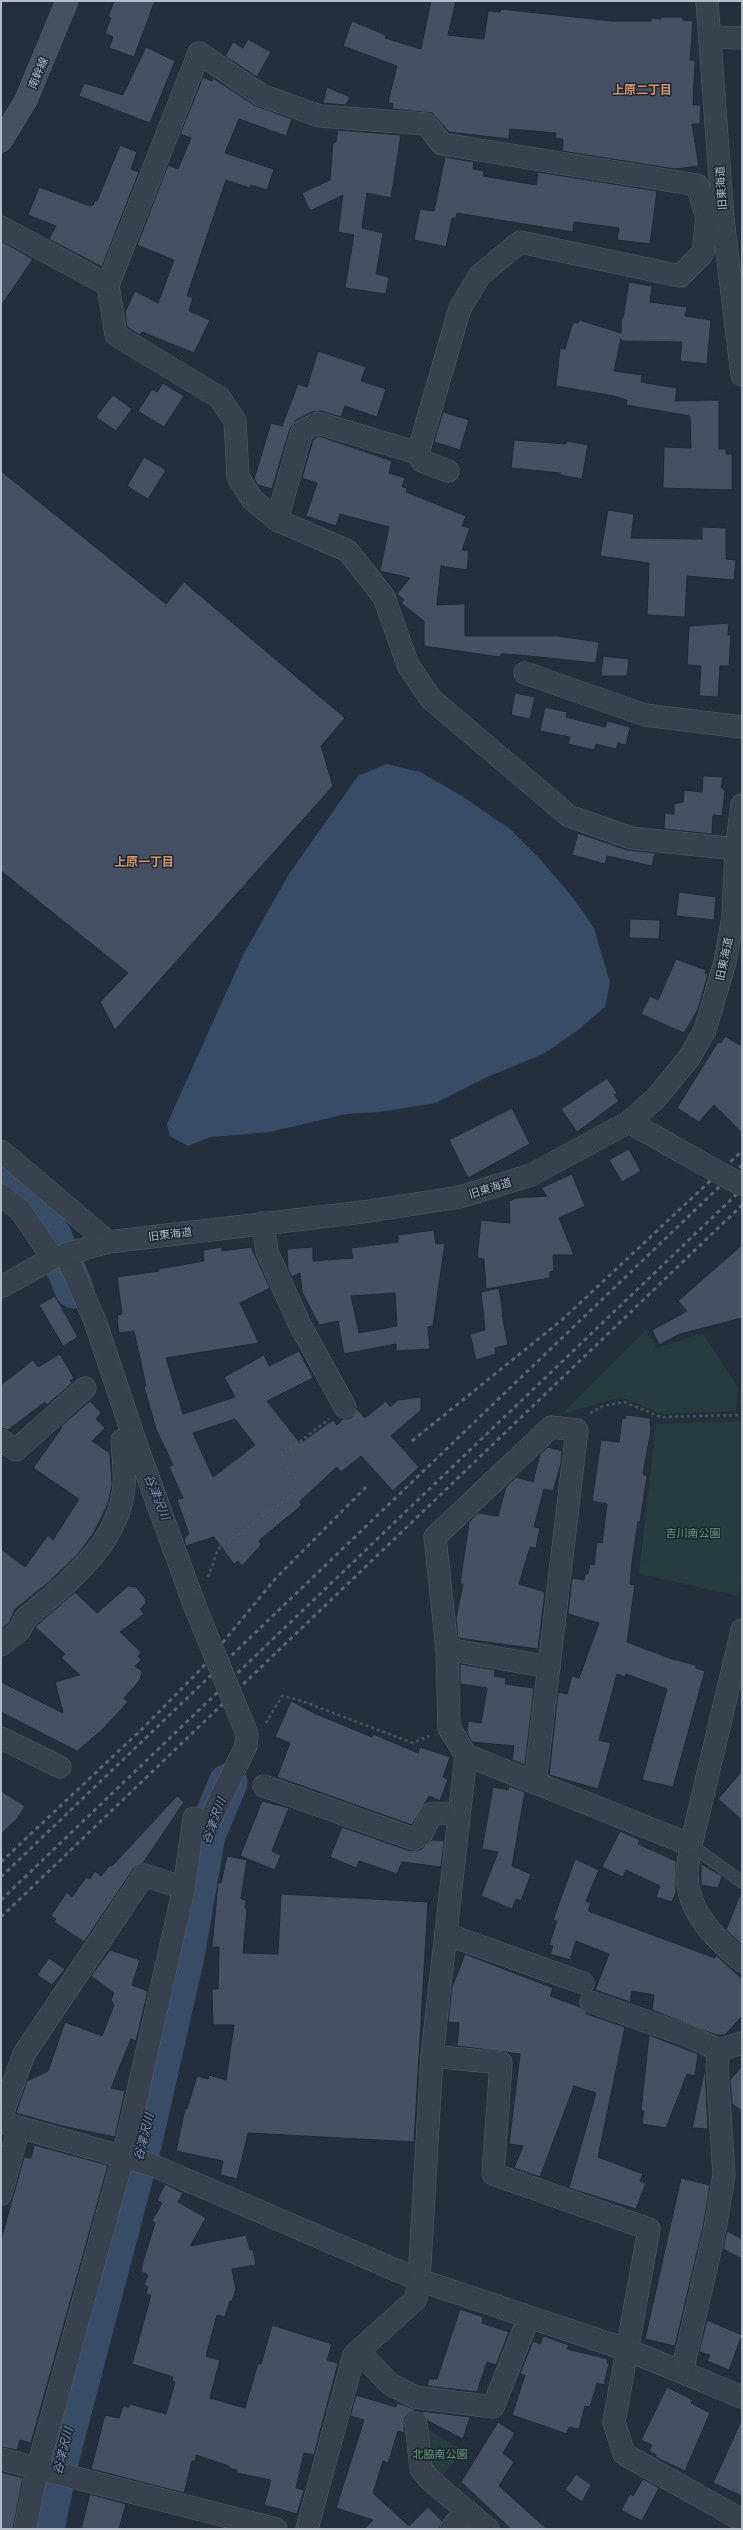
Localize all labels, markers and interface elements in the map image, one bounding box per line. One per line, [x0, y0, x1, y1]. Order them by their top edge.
street label: 南幹線 [26, 55, 51, 91]
district label: 上原二丁目 [612, 83, 672, 97]
street label: 旧東海道 [713, 166, 730, 210]
district label: 上原一丁目 [114, 855, 174, 869]
street label: 旧東海道 [714, 936, 735, 982]
street label: 旧東海道 [467, 1176, 513, 1201]
street label: 旧東海道 [147, 1225, 193, 1244]
water label: 谷津沢川 [142, 1472, 173, 1524]
park label: 吉川南公園 [666, 1527, 721, 1540]
water label: 谷津沢川 [199, 1794, 229, 1846]
water label: 谷津沢川 [131, 2110, 157, 2162]
water label: 谷津沢川 [50, 2424, 76, 2476]
park label: 北脇南公園 [413, 2448, 468, 2461]

